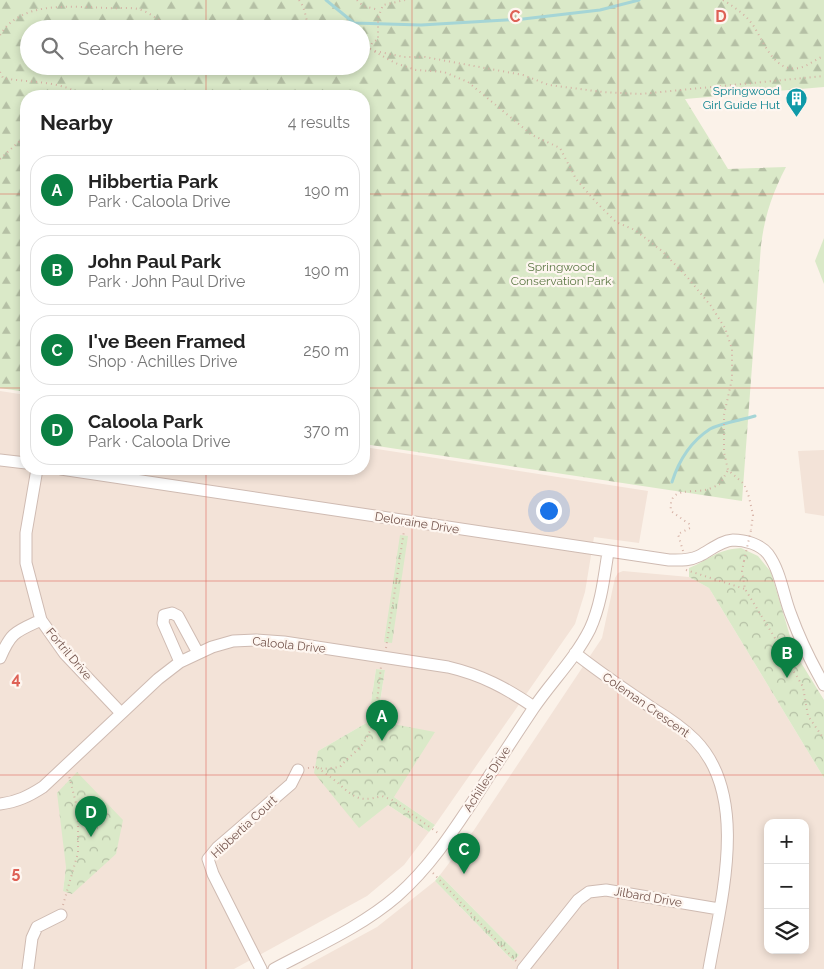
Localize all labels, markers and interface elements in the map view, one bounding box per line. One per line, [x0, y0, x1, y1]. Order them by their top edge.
text: C [510, 7, 521, 26]
text: D [715, 7, 727, 26]
search box [20, 20, 370, 75]
icon: search [38, 34, 66, 62]
text: Search here [78, 37, 184, 59]
place label: Springwood Girl Guide Hut [703, 84, 780, 112]
building icon: Springwood Girl Guide Hut [784, 86, 808, 117]
text: Nearby [40, 110, 113, 135]
text: 4 results [288, 113, 350, 132]
text: Hibbertia Park [88, 170, 218, 192]
text: A [52, 181, 62, 200]
text: 190 m [304, 181, 349, 200]
text: Park · Caloola Drive [88, 192, 230, 211]
text: John Paul Park [88, 250, 221, 272]
park label: Springwood Conservation Park [511, 260, 612, 288]
text: B [52, 261, 62, 280]
text: 190 m [304, 261, 349, 280]
text: Park · John Paul Drive [88, 272, 245, 291]
text: I've Been Framed [88, 330, 246, 352]
text: C [52, 341, 62, 360]
text: 250 m [303, 341, 349, 360]
text: Shop · Achilles Drive [88, 352, 237, 371]
text: Caloola Park [88, 410, 203, 432]
text: D [51, 421, 63, 440]
text: 370 m [303, 421, 349, 440]
text: Park · Caloola Drive [88, 432, 230, 451]
your location [536, 498, 562, 524]
street label: Deloraine Drive [374, 509, 460, 537]
street label: Fortril Drive [43, 625, 95, 683]
street label: Caloola Drive [252, 634, 326, 656]
pin: B [771, 637, 803, 678]
text: 4 [11, 669, 21, 688]
street label: Coleman Crescent [600, 670, 692, 740]
pin: A [366, 700, 398, 741]
street label: Achilles Drive [461, 744, 513, 814]
street label: Hibbertia Court [208, 793, 280, 861]
pin: D [75, 796, 107, 837]
map controls [764, 819, 809, 954]
button: + [764, 819, 809, 864]
pin: C [448, 833, 480, 874]
text: 5 [12, 863, 21, 882]
button: − [764, 864, 809, 909]
street label: Jilbard Drive [613, 884, 683, 910]
button: layers [764, 909, 809, 954]

